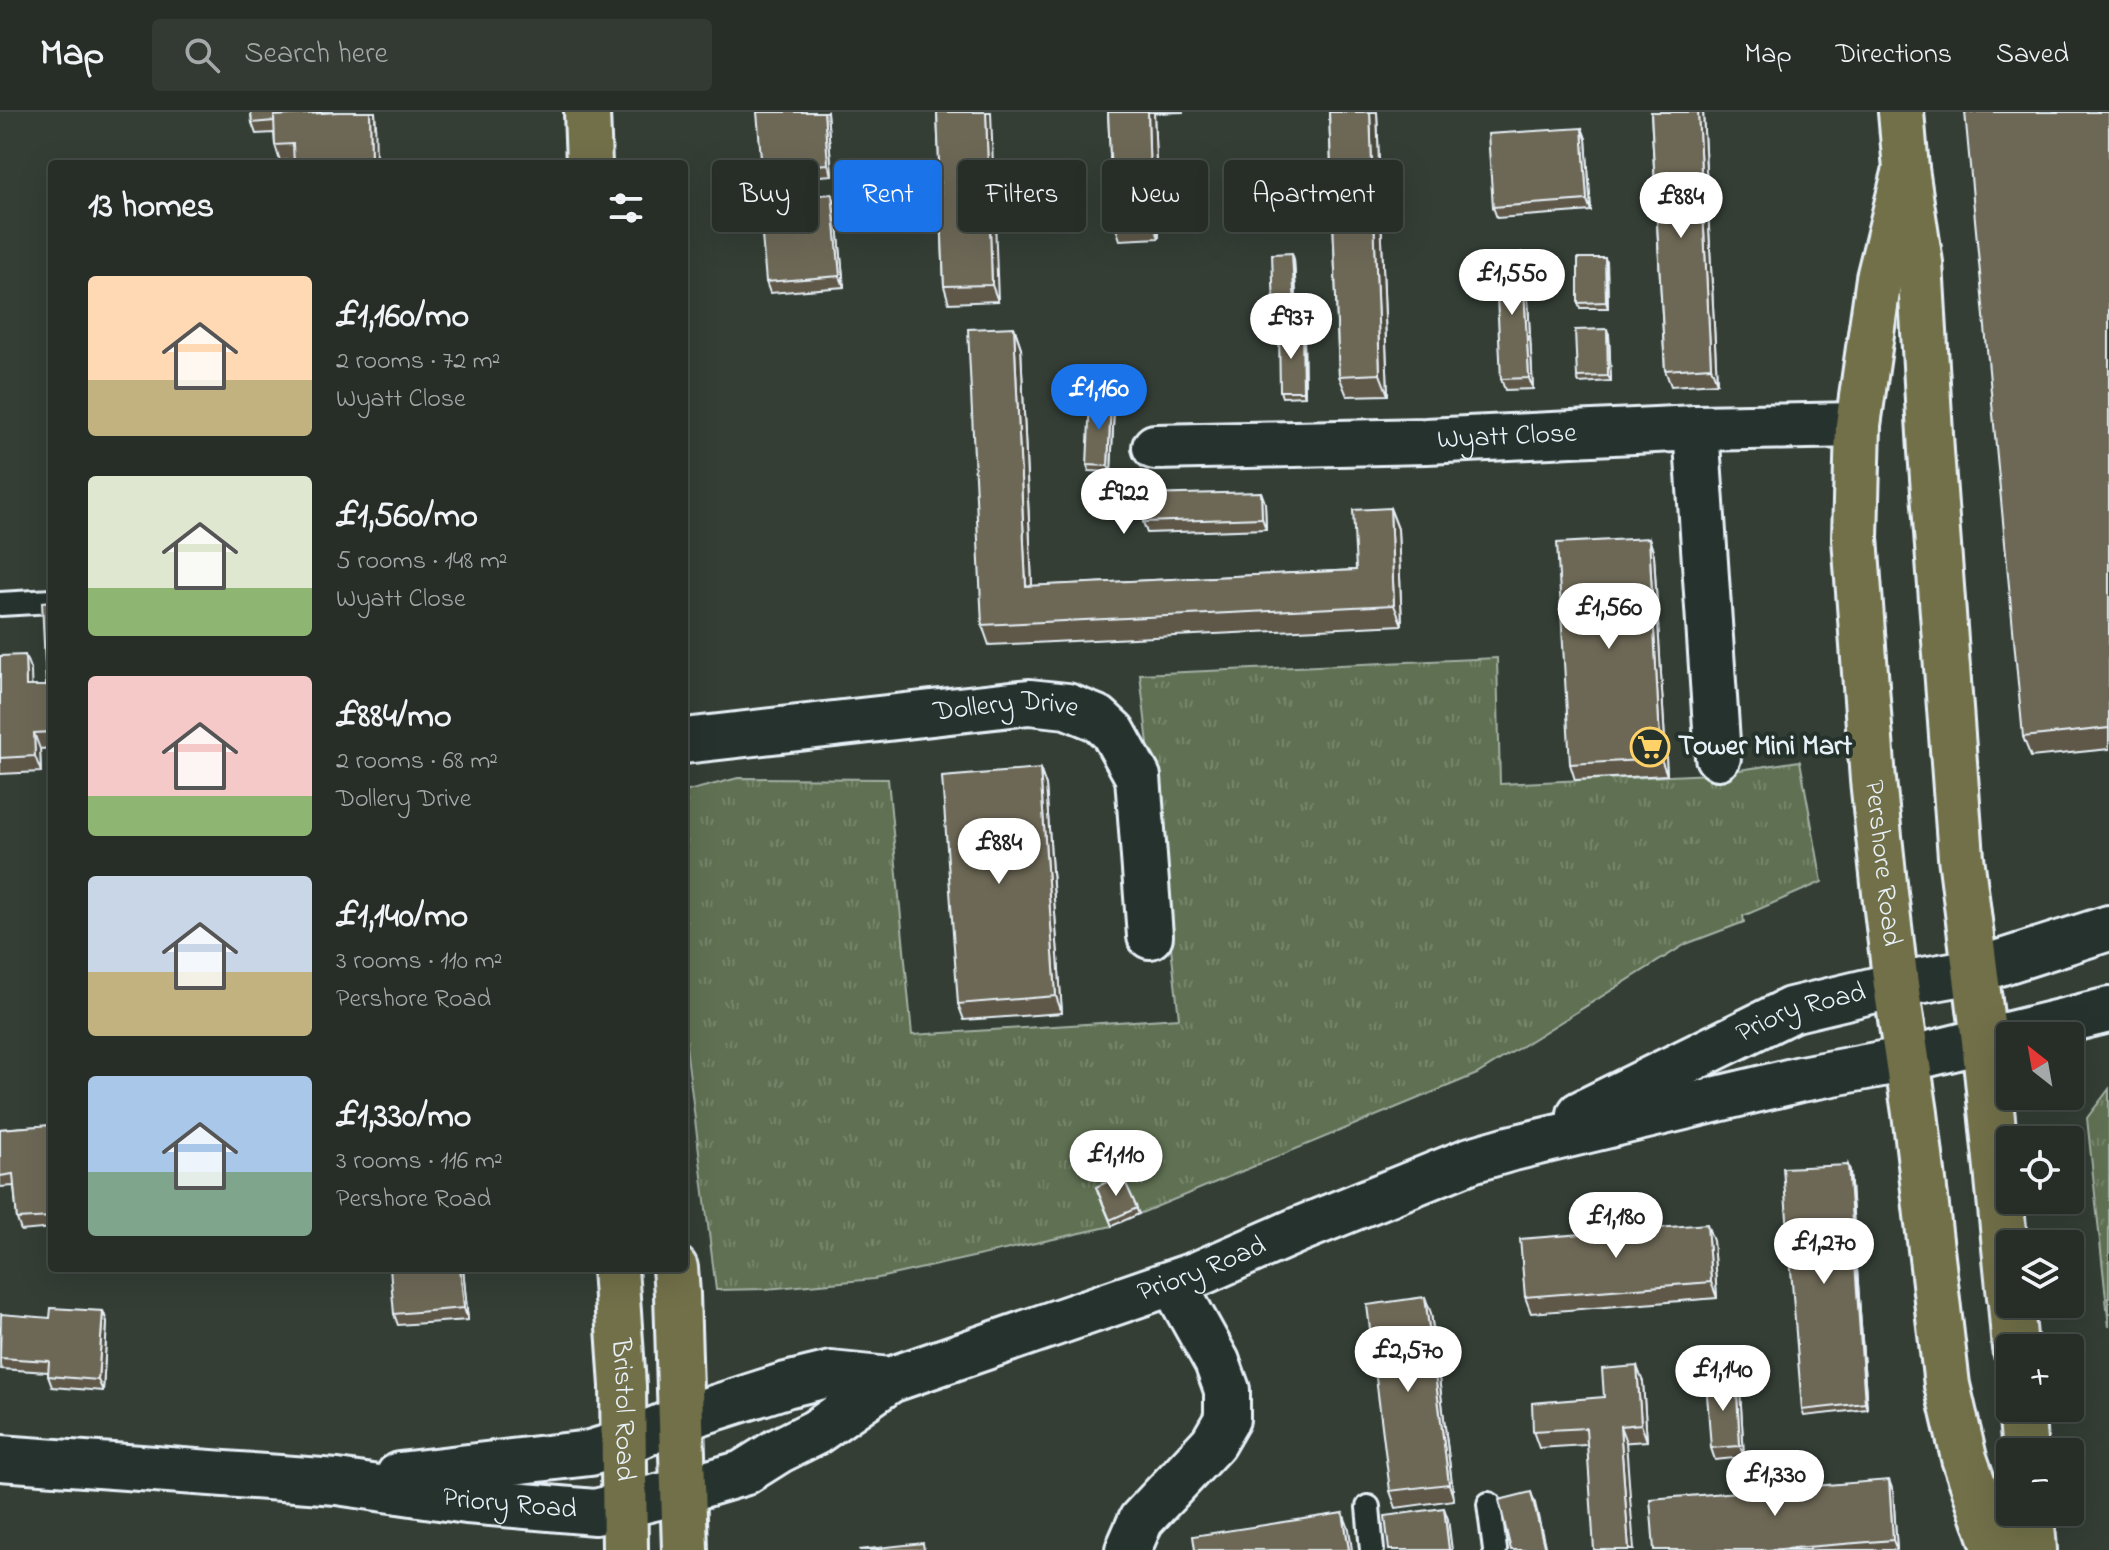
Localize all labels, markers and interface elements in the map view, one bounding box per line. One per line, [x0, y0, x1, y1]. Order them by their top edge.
search box [152, 19, 712, 91]
text: Map [40, 27, 104, 83]
icon: search [180, 33, 224, 77]
text: Search here [244, 33, 388, 77]
text: Map [1744, 35, 1792, 76]
text: Directions [1836, 35, 1952, 76]
text: Saved [1996, 35, 2069, 76]
chip: Buy [712, 160, 818, 232]
chip: Rent [834, 160, 942, 232]
chip: Filters [958, 160, 1086, 232]
chip: New [1102, 160, 1208, 232]
chip: Apartment [1224, 160, 1403, 232]
pin: £884 [1634, 172, 1728, 240]
text: £884 [1658, 179, 1704, 217]
text: 13 homes [88, 183, 214, 233]
icon: filters [604, 186, 648, 230]
pin: £1,550 [1447, 249, 1577, 317]
text: £1,550 [1477, 256, 1547, 294]
text: £1,160/mo [336, 293, 469, 343]
pin: £937 [1244, 293, 1338, 361]
text: £937 [1268, 300, 1314, 338]
icon: home [152, 308, 248, 404]
text: 2 rooms · 72 m² [336, 343, 501, 381]
pin: £1,160 [1034, 364, 1164, 432]
text: £1,160 [1069, 371, 1129, 409]
text: Wyatt Close [336, 381, 466, 419]
street label: Wyatt Close [1436, 413, 1578, 461]
pin: £922 [1077, 468, 1171, 536]
text: £922 [1099, 475, 1149, 513]
text: £1,560/mo [336, 493, 478, 543]
icon: home [152, 508, 248, 604]
text: 5 rooms · 148 m² [336, 543, 508, 581]
text: Wyatt Close [336, 581, 466, 619]
pin: £1,560 [1544, 583, 1674, 651]
text: £1,560 [1576, 590, 1642, 628]
street label: Dollery Drive [930, 681, 1086, 733]
text: £884/mo [336, 693, 452, 743]
icon: home [152, 708, 248, 804]
supermarket icon: Tower Mini Mart [1629, 726, 1671, 768]
place label: Tower Mini Mart [1678, 727, 1853, 768]
text: 2 rooms · 68 m² [336, 743, 498, 781]
street label: Pershore Road [1853, 778, 1912, 949]
text: Dollery Drive [336, 781, 472, 819]
pin: £884 [952, 818, 1046, 886]
text: £884 [976, 825, 1022, 863]
text: £1,140/mo [336, 893, 468, 943]
icon: home [152, 908, 248, 1004]
text: 3 rooms · 110 m² [336, 943, 502, 981]
street label: Priory Road [1729, 972, 1870, 1054]
text: Pershore Road [336, 981, 491, 1019]
north arrow [1996, 1022, 2084, 1110]
map controls [1996, 1022, 2084, 1526]
text: £1,330/mo [336, 1093, 472, 1143]
icon: home [152, 1108, 248, 1204]
button: locate [1996, 1126, 2084, 1214]
pin: £1,110 [1051, 1130, 1181, 1198]
text: £1,110 [1088, 1137, 1144, 1175]
text: 3 rooms · 116 m² [336, 1143, 503, 1181]
text: Pershore Road [336, 1181, 491, 1219]
pin: £1,180 [1551, 1192, 1681, 1260]
text: £1,180 [1587, 1199, 1645, 1237]
pin: £1,270 [1759, 1218, 1889, 1286]
text: £1,270 [1792, 1225, 1856, 1263]
street label: Priory Road [1132, 1226, 1273, 1313]
button: layers [1996, 1230, 2084, 1318]
pin: £2,570 [1343, 1326, 1473, 1394]
text: £2,570 [1373, 1333, 1443, 1371]
button: + [1996, 1334, 2084, 1422]
street label: Bristol Road [599, 1336, 645, 1482]
pin: £1,140 [1658, 1345, 1788, 1413]
text: £1,140 [1693, 1352, 1753, 1390]
button: − [1996, 1438, 2084, 1526]
pin: £1,330 [1710, 1450, 1840, 1518]
text: £1,330 [1744, 1457, 1806, 1495]
street label: Priory Road [440, 1477, 579, 1531]

